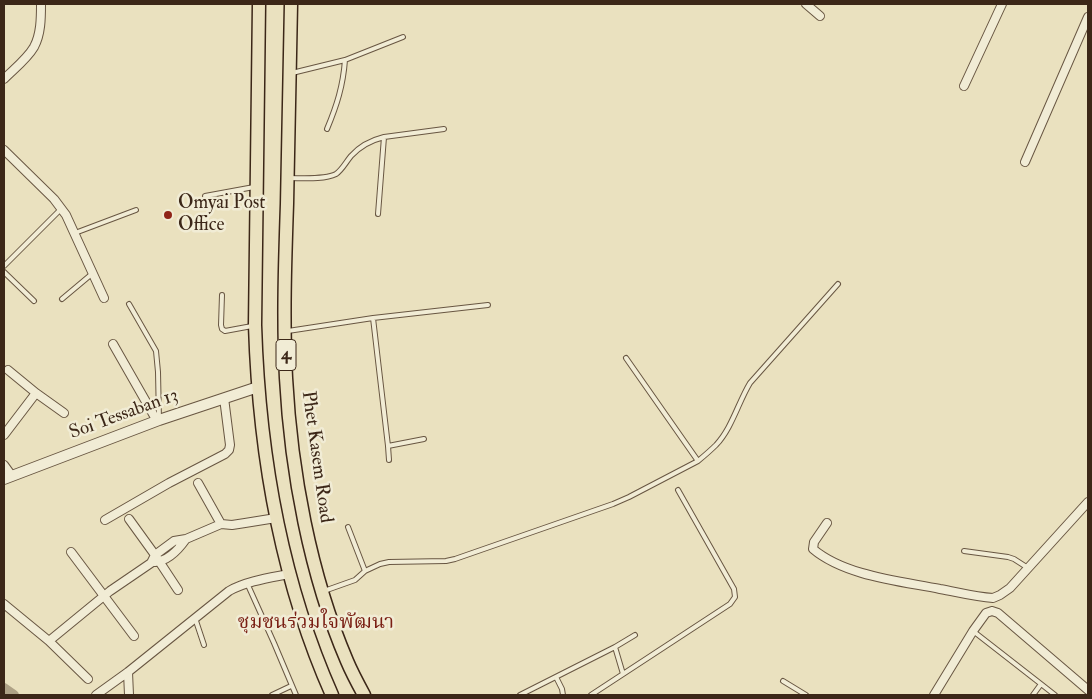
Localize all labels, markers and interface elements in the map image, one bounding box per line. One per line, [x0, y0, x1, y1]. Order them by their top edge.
place label: Omyai Post Office [178, 193, 265, 237]
marker: Omyai Post Office [162, 209, 174, 221]
road number: 4 [276, 340, 296, 370]
street label: Soi Tessaban 13 [66, 385, 182, 445]
street label: Phet Kasem Road [295, 389, 337, 525]
district label: ชุมชนร่วมใจพัฒนา [238, 612, 394, 636]

